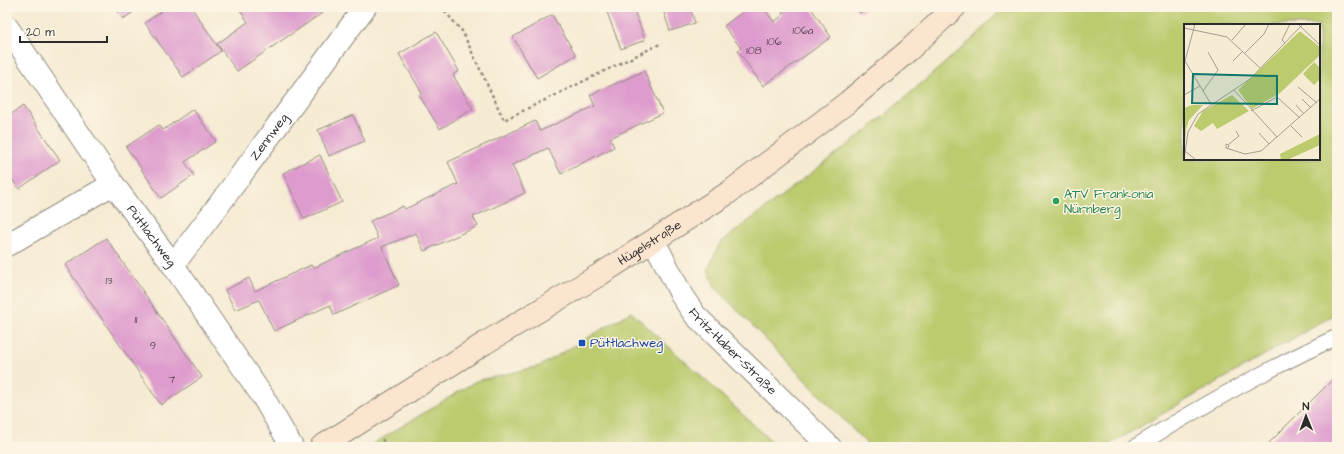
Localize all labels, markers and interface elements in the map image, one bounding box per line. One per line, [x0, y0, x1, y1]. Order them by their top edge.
scale bar [20, 18, 107, 44]
house number: 106a [793, 23, 814, 38]
text: 20 m [26, 24, 55, 41]
inset map [1184, 24, 1320, 160]
house number: 106 [766, 34, 782, 49]
house number: 108 [746, 43, 762, 58]
street label: Zennweg [246, 109, 293, 164]
place label: ATV Frankonia Nürnberg [1064, 185, 1154, 219]
marker: ATV Frankonia Nürnberg [1051, 196, 1061, 206]
street label: Püttlachweg [122, 201, 181, 271]
street label: Hügelstraße [614, 216, 685, 270]
house number: 13 [105, 273, 113, 288]
street label: Fritz-Haber-Straße [684, 304, 781, 399]
house number: 11 [135, 312, 138, 327]
place label: Püttlachweg [590, 334, 663, 353]
house number: 9 [150, 338, 156, 353]
marker: Püttlachweg [577, 338, 587, 348]
house number: 7 [169, 372, 176, 387]
north arrow [1286, 396, 1326, 436]
text: N [1302, 399, 1310, 414]

